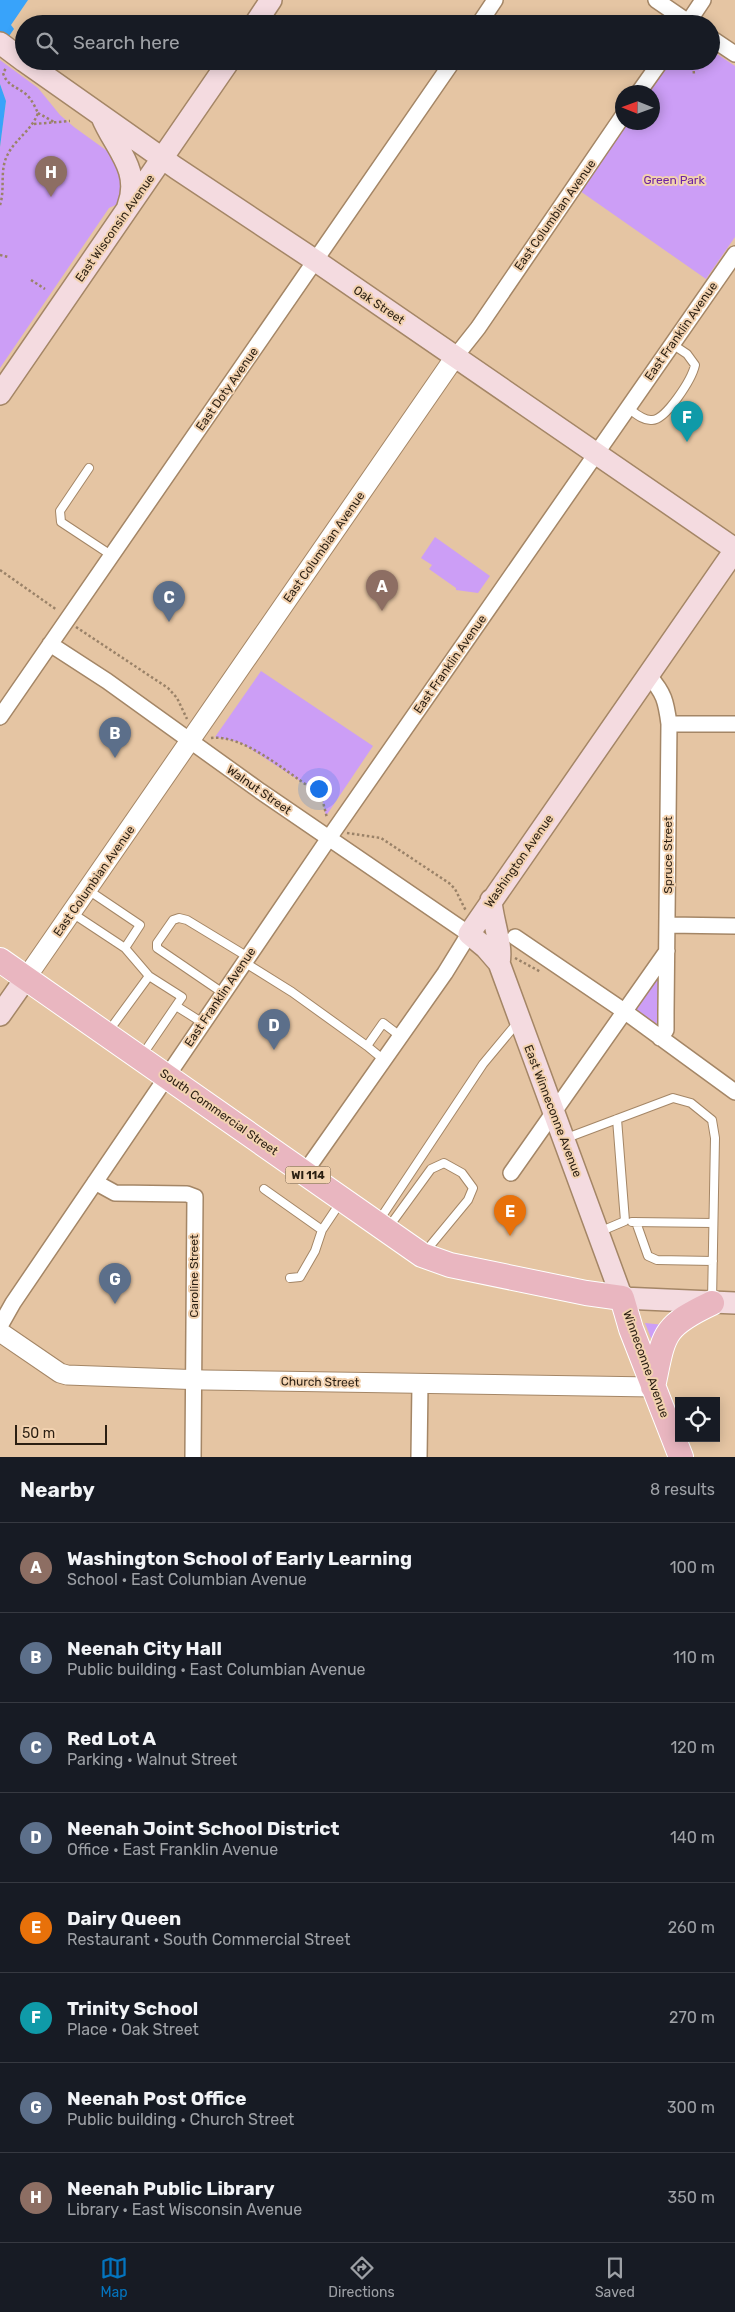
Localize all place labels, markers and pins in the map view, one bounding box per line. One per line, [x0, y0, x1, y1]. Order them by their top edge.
pin: H [35, 156, 67, 197]
pin: F [671, 401, 703, 442]
pin: A [366, 570, 398, 611]
pin: C [153, 581, 185, 622]
pin: B [99, 717, 131, 758]
pin: D [258, 1009, 290, 1050]
pin: E [494, 1195, 526, 1236]
pin: G [99, 1263, 131, 1304]

